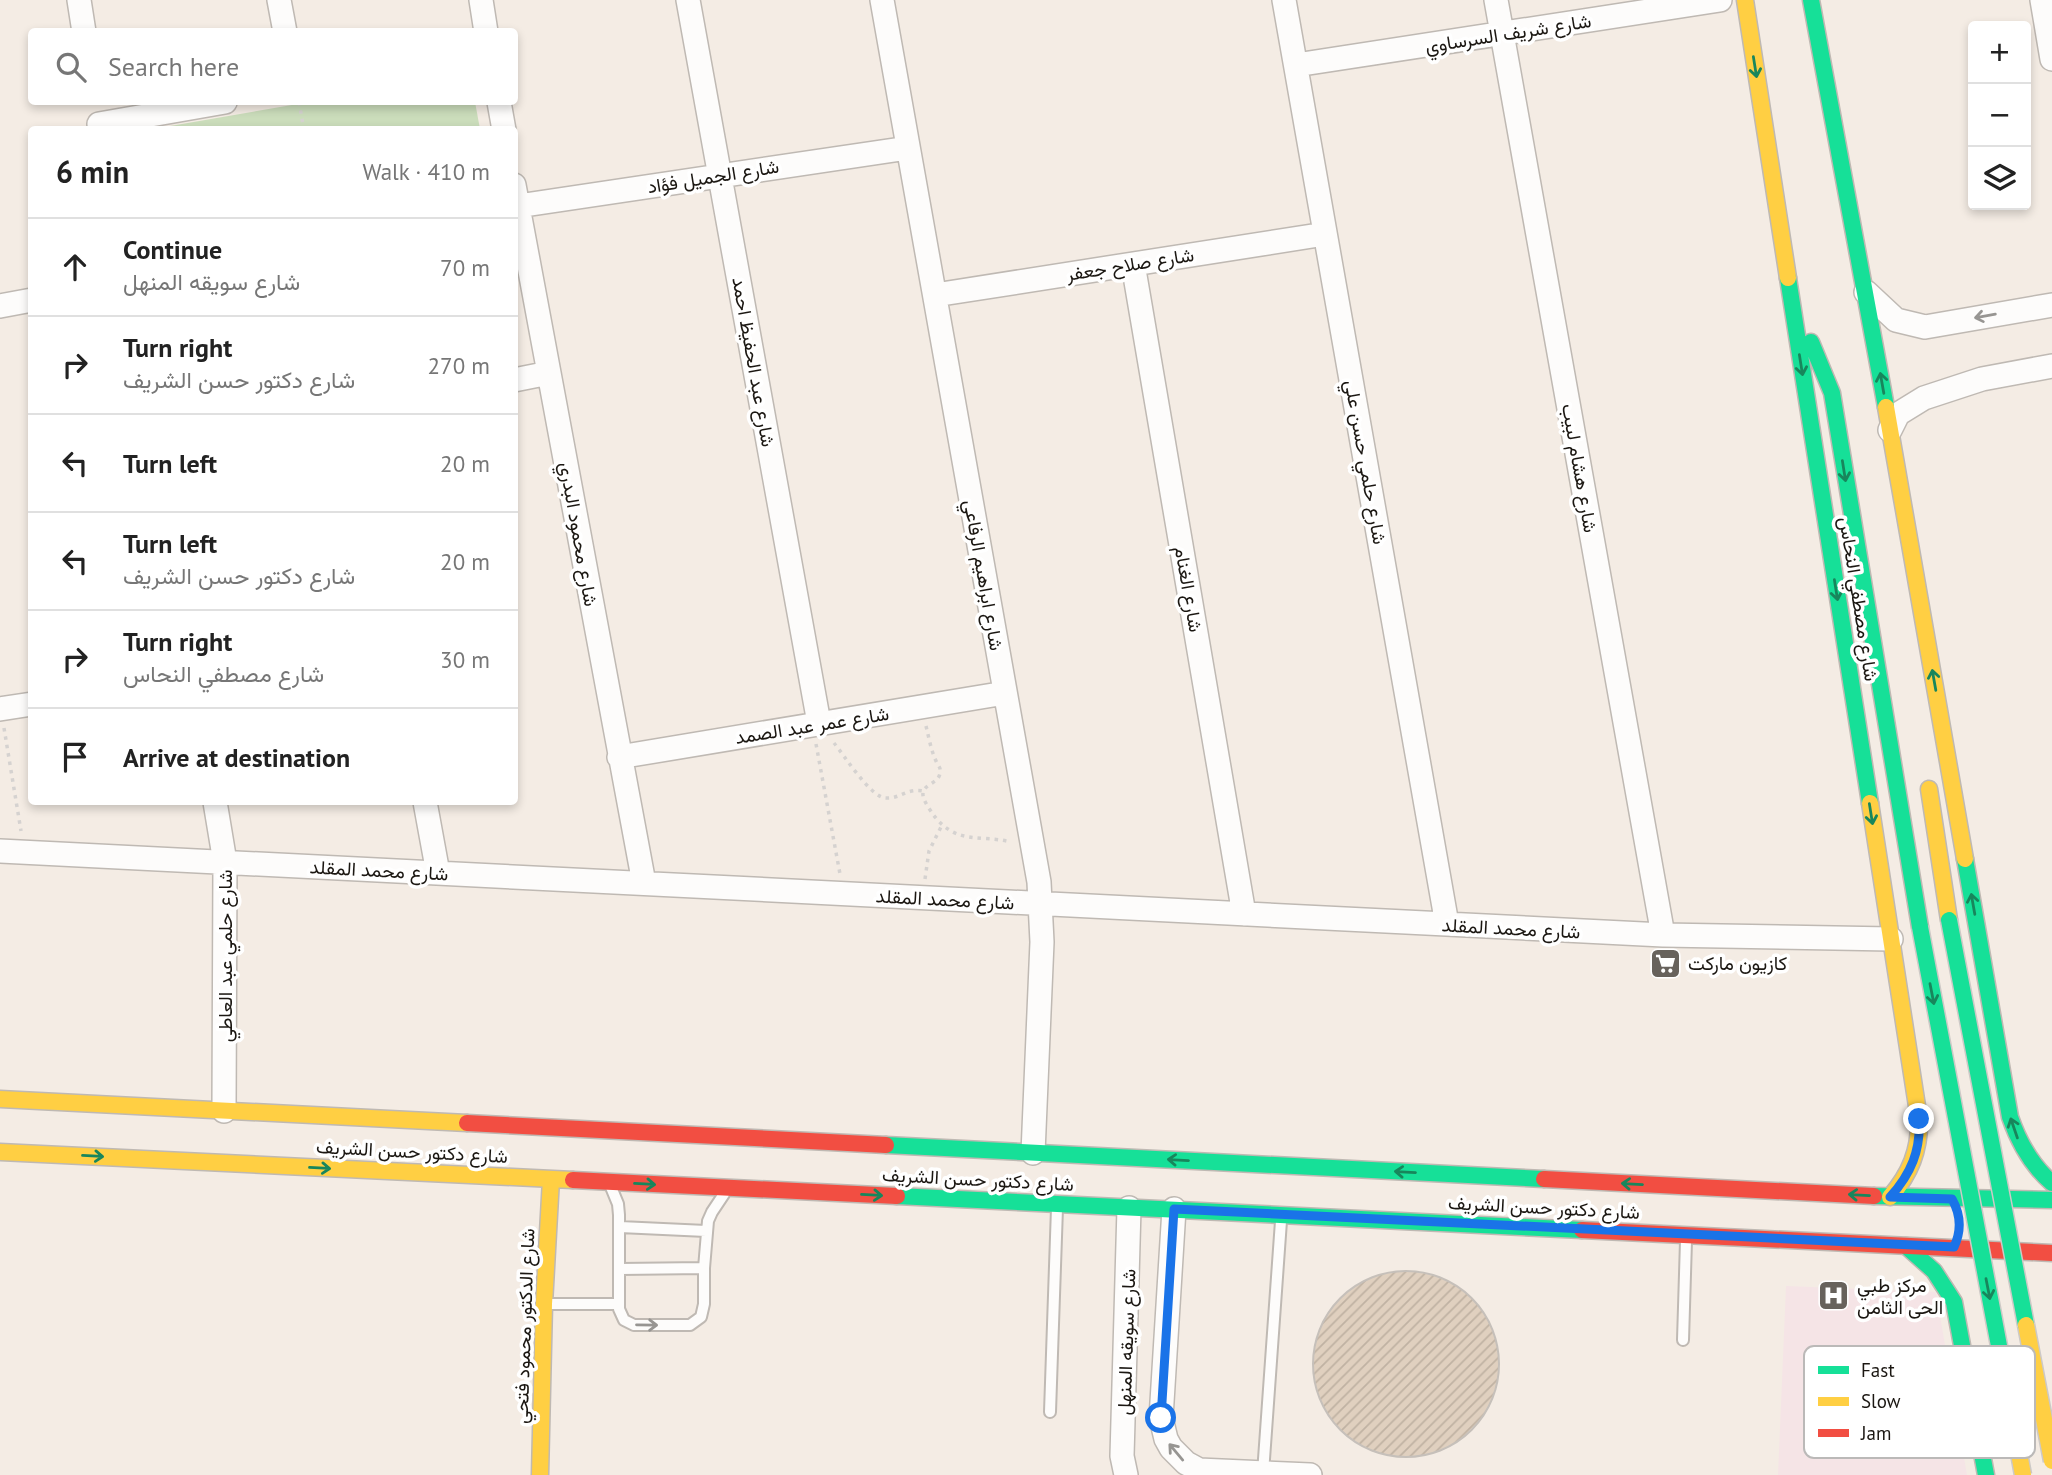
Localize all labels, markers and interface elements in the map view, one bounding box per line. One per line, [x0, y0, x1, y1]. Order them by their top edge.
street label: شارع شريف السرساوي [1423, 8, 1593, 62]
map controls [1968, 21, 2031, 210]
button: + [1968, 21, 2031, 84]
search box [28, 28, 518, 105]
icon: search [52, 48, 90, 86]
text: Search here [108, 50, 239, 83]
one-way arrow [1749, 56, 1762, 78]
button: − [1968, 84, 2031, 147]
button: layers [1968, 147, 2031, 210]
text: 6 min [56, 152, 129, 191]
street label: شارع الجميل فؤاد [645, 154, 781, 199]
text: Walk · 410 m [363, 157, 490, 186]
text: Continue [123, 233, 222, 266]
street label: شارع صلاح جعفر [1064, 242, 1196, 287]
icon: ahead [56, 248, 94, 286]
text: 70 m [440, 253, 490, 282]
text: شارع سويقه المنهل [123, 267, 300, 296]
street label: شارع عبد الحفيظ احمد [726, 275, 781, 449]
one-way arrow [1974, 310, 1997, 324]
text: Turn right [123, 331, 232, 364]
icon: right [56, 346, 94, 384]
text: 270 m [428, 351, 490, 380]
one-way arrow [1795, 353, 1808, 376]
text: شارع دكتور حسن الشريف [123, 365, 355, 394]
one-way arrow [1875, 372, 1888, 395]
street label: شارع حلمي حسن علي [1336, 378, 1392, 547]
street label: شارع هشام لبيب [1556, 402, 1603, 535]
icon: left [56, 444, 94, 482]
text: Turn left [123, 447, 217, 480]
text: 20 m [440, 449, 490, 478]
one-way arrow [1838, 459, 1851, 482]
street label: شارع محمود البدري [551, 460, 604, 609]
street label: شارع ابراهيم الرفاعي [955, 498, 1009, 653]
street label: شارع مصطفي النحاس [1830, 515, 1884, 684]
text: Turn left [123, 527, 217, 560]
icon: left [56, 542, 94, 580]
street label: شارع الغنام [1169, 544, 1208, 634]
text: 20 m [440, 547, 490, 576]
text: شارع دكتور حسن الشريف [123, 561, 355, 590]
one-way arrow [1830, 578, 1843, 601]
text: Turn right [123, 625, 232, 658]
icon: right [56, 640, 94, 678]
text: 30 m [440, 645, 490, 674]
text: شارع مصطفي النحاس [123, 659, 324, 688]
one-way arrow [1927, 669, 1940, 692]
street label: شارع عمر عبد الصمد [733, 701, 891, 750]
icon: arrive [56, 738, 94, 776]
text: Arrive at destination [123, 741, 350, 774]
one-way arrow [1865, 803, 1878, 825]
street label: شارع محمد المقلد [309, 854, 449, 887]
street label: شارع حلمي عبد العاطي [213, 870, 241, 1042]
street label: شارع محمد المقلد [875, 883, 1015, 916]
one-way arrow [1966, 893, 1979, 916]
street label: شارع محمد المقلد [1441, 912, 1581, 945]
supermarket icon: كازيون ماركت [1648, 946, 1682, 980]
place label: كازيون ماركت [1688, 951, 1787, 975]
one-way arrow [1926, 982, 1940, 1005]
route end [1903, 1103, 1934, 1134]
one-way arrow [2007, 1117, 2019, 1139]
street label: شارع دكتور حسن الشريف [316, 1134, 508, 1169]
one-way arrow [81, 1150, 104, 1163]
one-way arrow [1167, 1154, 1190, 1167]
one-way arrow [308, 1161, 331, 1174]
street label: شارع دكتور حسن الشريف [882, 1162, 1074, 1197]
one-way arrow [1394, 1165, 1417, 1178]
one-way arrow [1621, 1177, 1644, 1190]
one-way arrow [633, 1178, 656, 1191]
one-way arrow [860, 1189, 883, 1202]
one-way arrow [1848, 1189, 1871, 1202]
street label: شارع دكتور حسن الشريف [1448, 1190, 1640, 1225]
street label: شارع الدكتور محمود فتحي [509, 1228, 543, 1424]
street label: شارع سويقه المنهل [1111, 1268, 1142, 1416]
place label: مركز طبي الحى الثامن [1857, 1273, 1943, 1319]
one-way arrow [1982, 1277, 1995, 1300]
hospital icon: مركز طبي الحى الثامن [1817, 1279, 1851, 1313]
one-way arrow [636, 1318, 659, 1332]
legend [1804, 1346, 2035, 1458]
text: Fast [1861, 1358, 1895, 1382]
text: Slow [1861, 1389, 1901, 1413]
route start [1145, 1402, 1176, 1433]
text: Jam [1860, 1421, 1891, 1445]
one-way arrow [1168, 1443, 1184, 1461]

